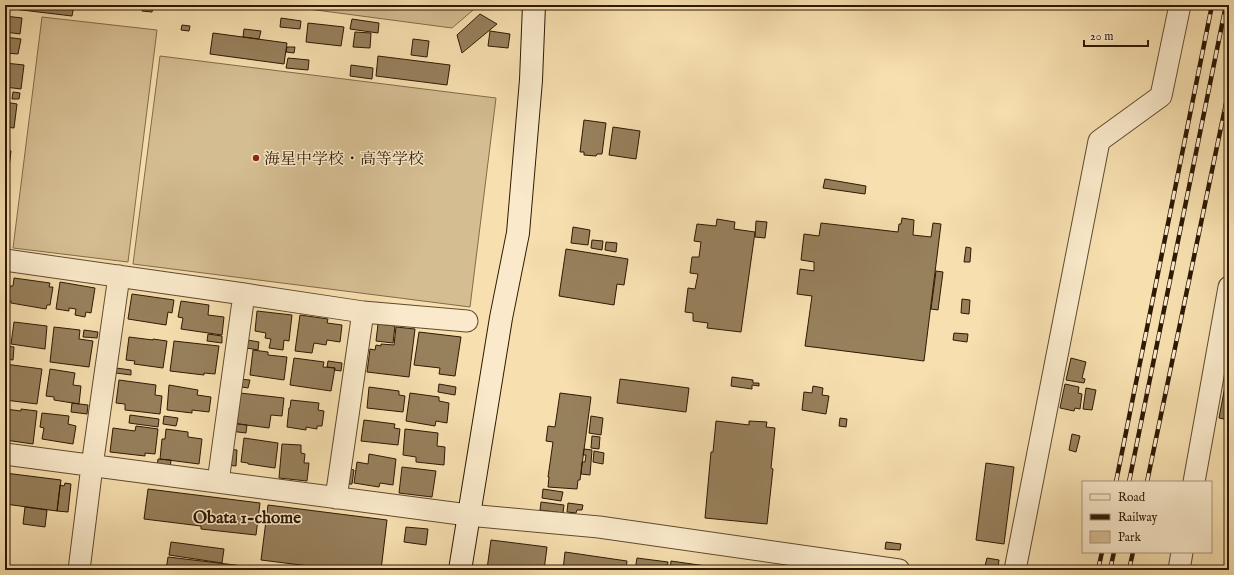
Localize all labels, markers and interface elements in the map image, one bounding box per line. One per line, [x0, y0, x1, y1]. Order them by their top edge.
scale bar [1084, 22, 1148, 48]
text: 20 m [1090, 29, 1113, 44]
place label: 海星中学校・高等学校 [264, 150, 424, 170]
marker: 海星中学校・高等学校 [251, 153, 261, 163]
legend [1082, 481, 1212, 553]
text: Road [1118, 490, 1146, 505]
district label: Obata 1-chome [193, 508, 301, 529]
text: Railway [1118, 510, 1157, 525]
text: Park [1118, 530, 1141, 545]

